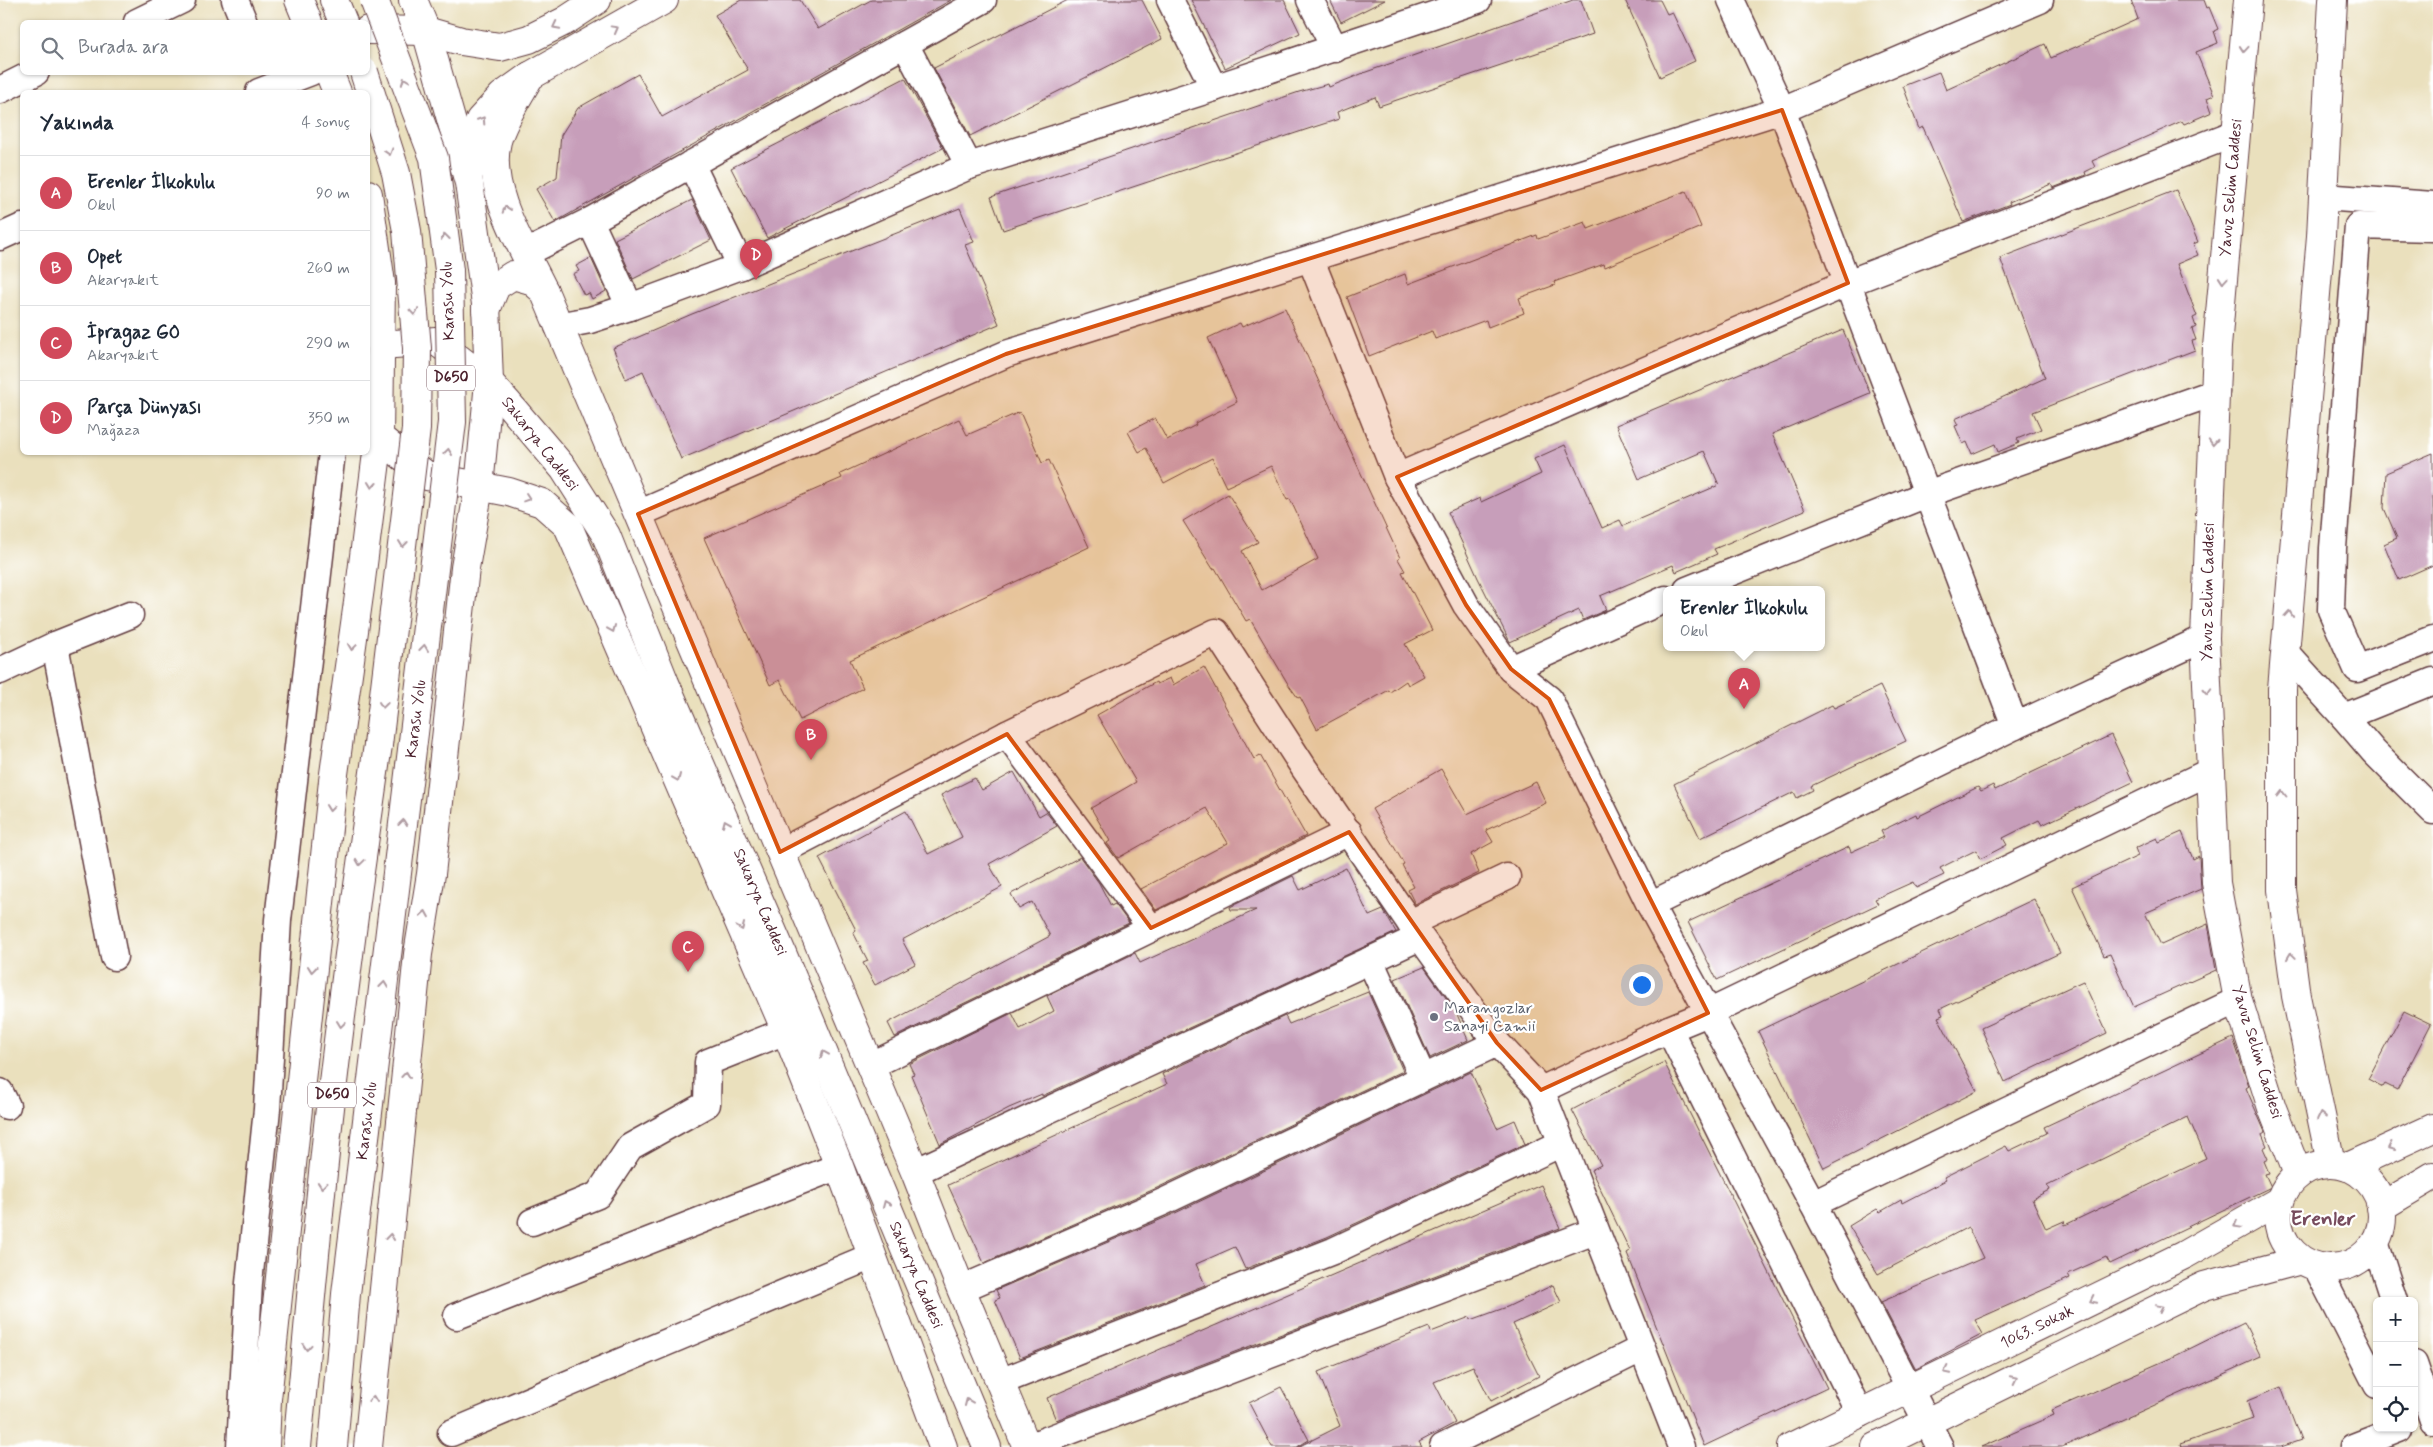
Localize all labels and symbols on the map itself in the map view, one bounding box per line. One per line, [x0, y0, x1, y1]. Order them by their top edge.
one-way arrow [552, 20, 561, 30]
one-way arrow [609, 25, 618, 35]
one-way arrow [2238, 45, 2249, 53]
one-way arrow [401, 77, 411, 86]
one-way arrow [476, 116, 486, 125]
street label: Yavuz Selim Caddesi [2215, 118, 2248, 258]
one-way arrow [384, 147, 394, 156]
one-way arrow [502, 205, 512, 214]
one-way arrow [440, 233, 450, 242]
pin: D [740, 239, 772, 280]
street label: Karasu Yolu [436, 261, 460, 341]
one-way arrow [2217, 276, 2228, 284]
one-way arrow [408, 309, 419, 317]
road number: D650 [427, 366, 475, 390]
street label: Sakarya Caddesi [497, 393, 584, 496]
one-way arrow [2208, 439, 2219, 447]
one-way arrow [442, 448, 453, 456]
one-way arrow [367, 482, 378, 490]
one-way arrow [522, 492, 531, 502]
street label: Yavuz Selim Caddesi [2196, 522, 2220, 661]
one-way arrow [398, 540, 409, 548]
one-way arrow [2283, 610, 2294, 618]
one-way arrow [606, 624, 617, 633]
one-way arrow [347, 643, 358, 651]
one-way arrow [418, 644, 429, 652]
pin: A [1728, 668, 1760, 709]
street label: Karasu Yolu [401, 679, 431, 759]
one-way arrow [2202, 688, 2213, 696]
one-way arrow [378, 701, 388, 710]
pin: B [795, 719, 827, 760]
one-way arrow [670, 773, 681, 782]
one-way arrow [2277, 790, 2288, 798]
one-way arrow [325, 804, 336, 812]
one-way arrow [397, 819, 408, 827]
one-way arrow [721, 819, 732, 828]
street label: Sakarya Caddesi [728, 845, 792, 959]
one-way arrow [356, 858, 366, 867]
one-way arrow [419, 909, 429, 918]
one-way arrow [735, 922, 746, 931]
pin: C [672, 931, 704, 972]
one-way arrow [2286, 952, 2297, 960]
one-way arrow [307, 965, 318, 973]
your location [1629, 972, 1655, 998]
one-way arrow [378, 980, 389, 988]
street label: Yavuz Selim Caddesi [2227, 983, 2287, 1122]
place label: Marangozlar Sanayi Camii [1444, 998, 1536, 1037]
marker: Marangozlar Sanayi Camii [1428, 1011, 1440, 1023]
one-way arrow [336, 1020, 347, 1028]
one-way arrow [819, 1050, 829, 1058]
one-way arrow [400, 1071, 411, 1079]
street label: Karasu Yolu [352, 1081, 382, 1161]
road number: D650 [308, 1082, 356, 1108]
one-way arrow [2316, 1111, 2327, 1120]
one-way arrow [2387, 1141, 2396, 1152]
one-way arrow [317, 1181, 328, 1189]
one-way arrow [881, 1200, 892, 1209]
district label: Erenler [2290, 1205, 2356, 1233]
street label: Sakarya Caddesi [884, 1218, 948, 1332]
one-way arrow [2233, 1219, 2242, 1229]
one-way arrow [384, 1233, 395, 1241]
one-way arrow [2089, 1294, 2098, 1304]
street label: 1063. Sokak [1997, 1300, 2077, 1354]
one-way arrow [2155, 1304, 2164, 1314]
one-way arrow [302, 1343, 313, 1351]
one-way arrow [1943, 1365, 1952, 1376]
one-way arrow [2009, 1375, 2018, 1385]
one-way arrow [367, 1394, 378, 1402]
one-way arrow [964, 1398, 975, 1407]

